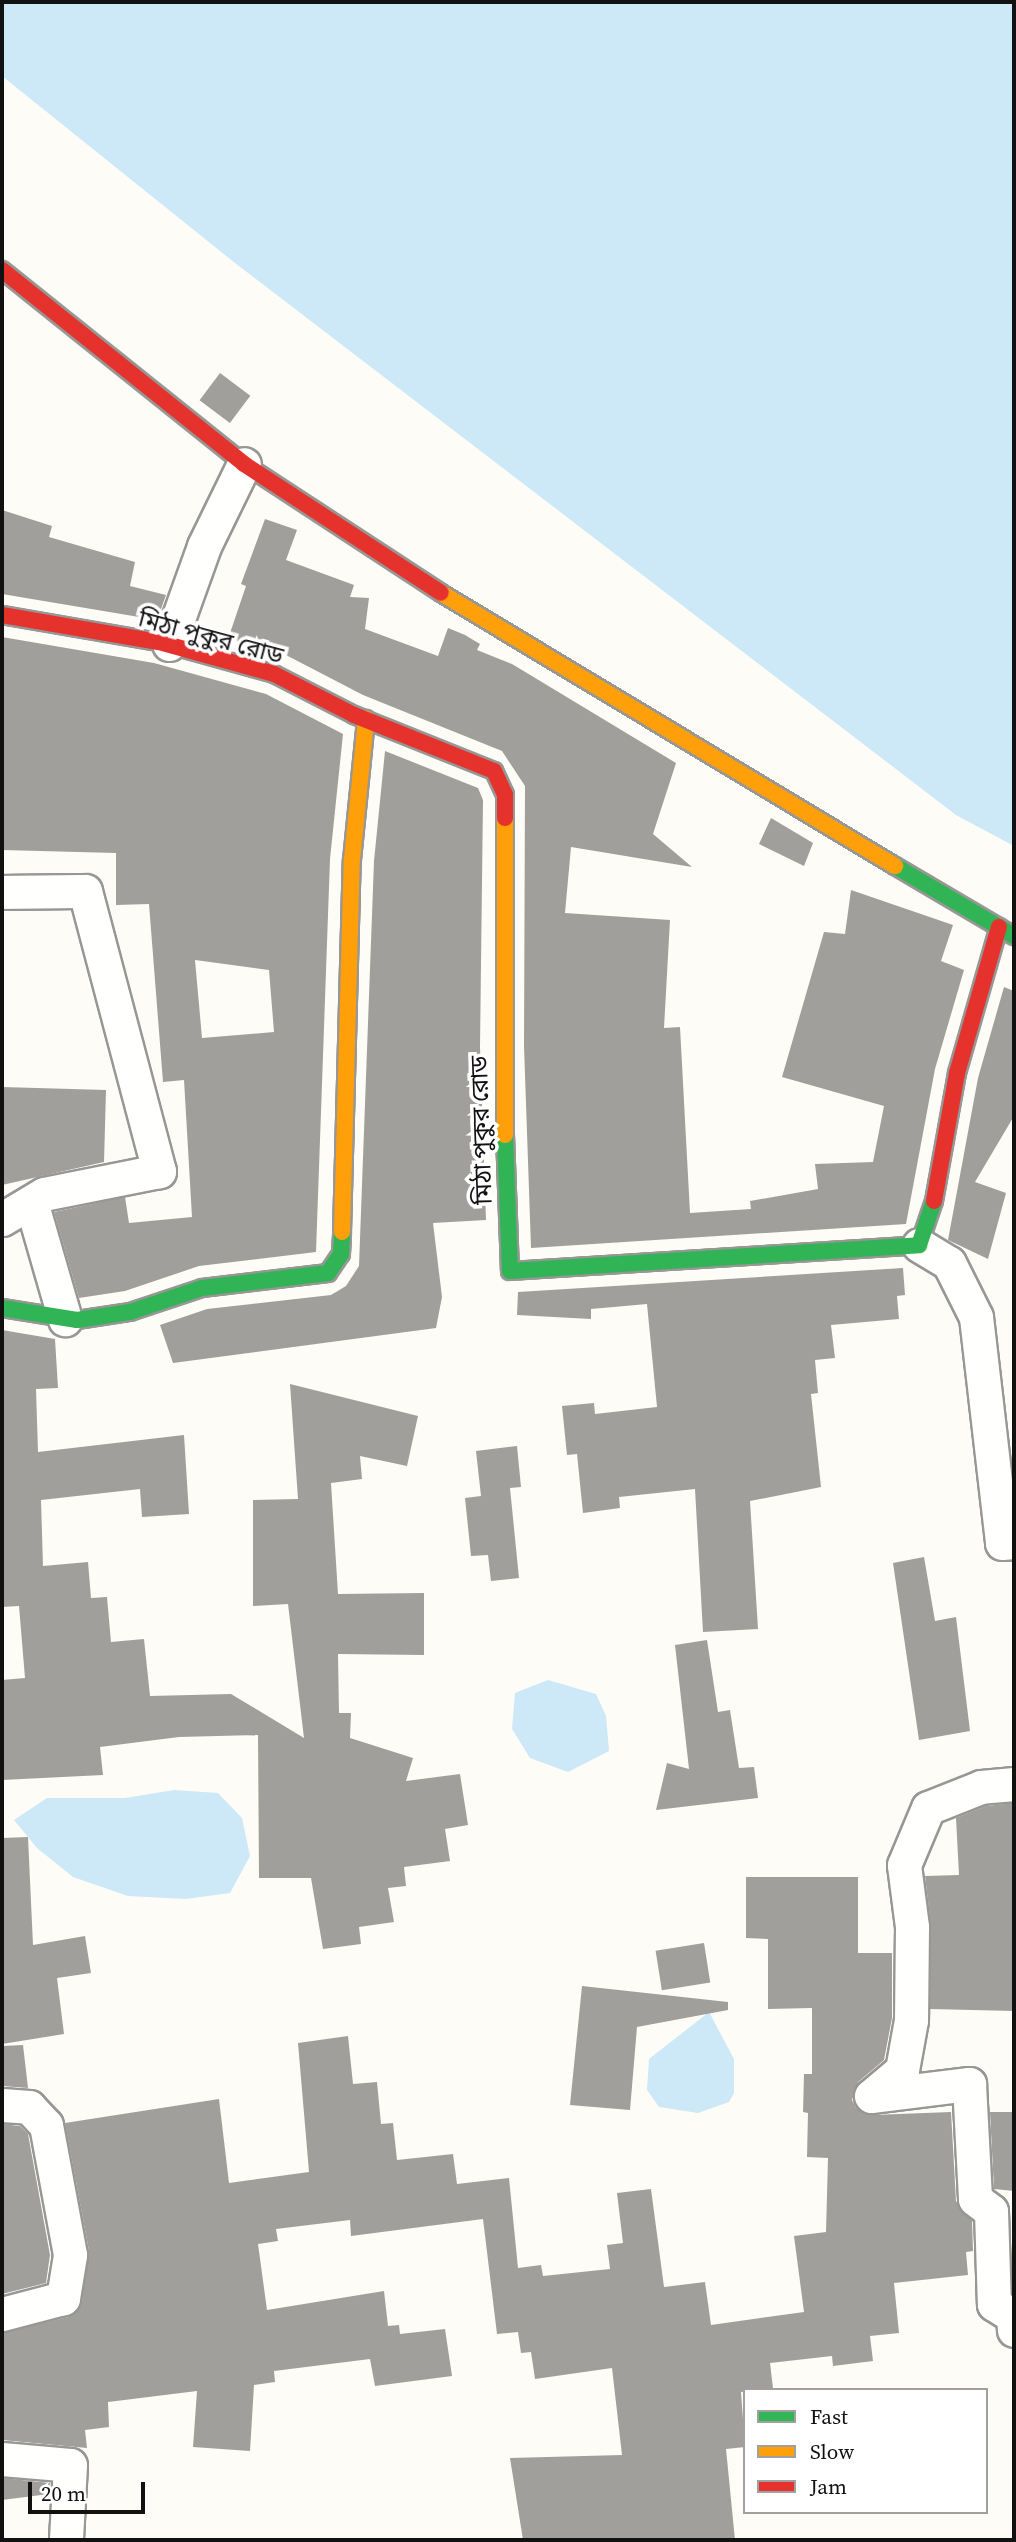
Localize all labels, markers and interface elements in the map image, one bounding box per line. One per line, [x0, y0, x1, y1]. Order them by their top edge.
street label: মিঠা পুকুর রোড [135, 604, 287, 670]
street label: মিঠা পুকুর রোড [464, 1055, 498, 1205]
legend [743, 2388, 988, 2514]
text: Fast [810, 2402, 848, 2431]
text: Slow [810, 2437, 854, 2466]
scale bar [32, 2468, 149, 2512]
text: Jam [810, 2472, 847, 2501]
text: 20 m [41, 2479, 86, 2508]

